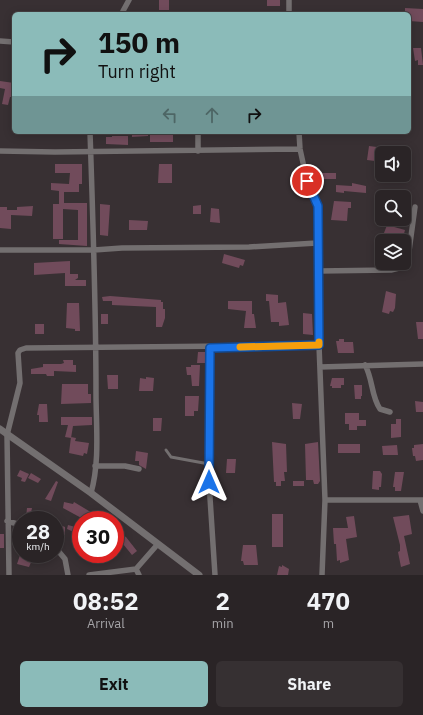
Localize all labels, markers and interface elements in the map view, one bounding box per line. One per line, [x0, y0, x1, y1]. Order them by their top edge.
text: 150 m [98, 24, 180, 61]
icon: right [32, 28, 84, 80]
text: Turn right [98, 60, 176, 83]
icon: left [159, 104, 181, 126]
icon: ahead [201, 104, 223, 126]
icon: right [243, 104, 265, 126]
map controls [375, 146, 411, 270]
button: sound [375, 146, 411, 182]
pin [290, 164, 324, 198]
icon: arrive [296, 170, 318, 192]
button: search [375, 190, 411, 226]
button: layers [375, 234, 411, 270]
position arrow [188, 461, 230, 503]
speed limit sign: 30 [72, 511, 124, 563]
text: 28 [26, 518, 50, 545]
text: km/h [26, 540, 50, 553]
text: 08:52 [73, 585, 139, 617]
text: 2 [215, 585, 230, 617]
text: 470 [307, 585, 350, 617]
text: Arrival [87, 615, 125, 632]
text: min [212, 615, 234, 632]
text: m [323, 615, 334, 632]
button: Exit [20, 661, 208, 707]
button: Share [216, 661, 403, 707]

